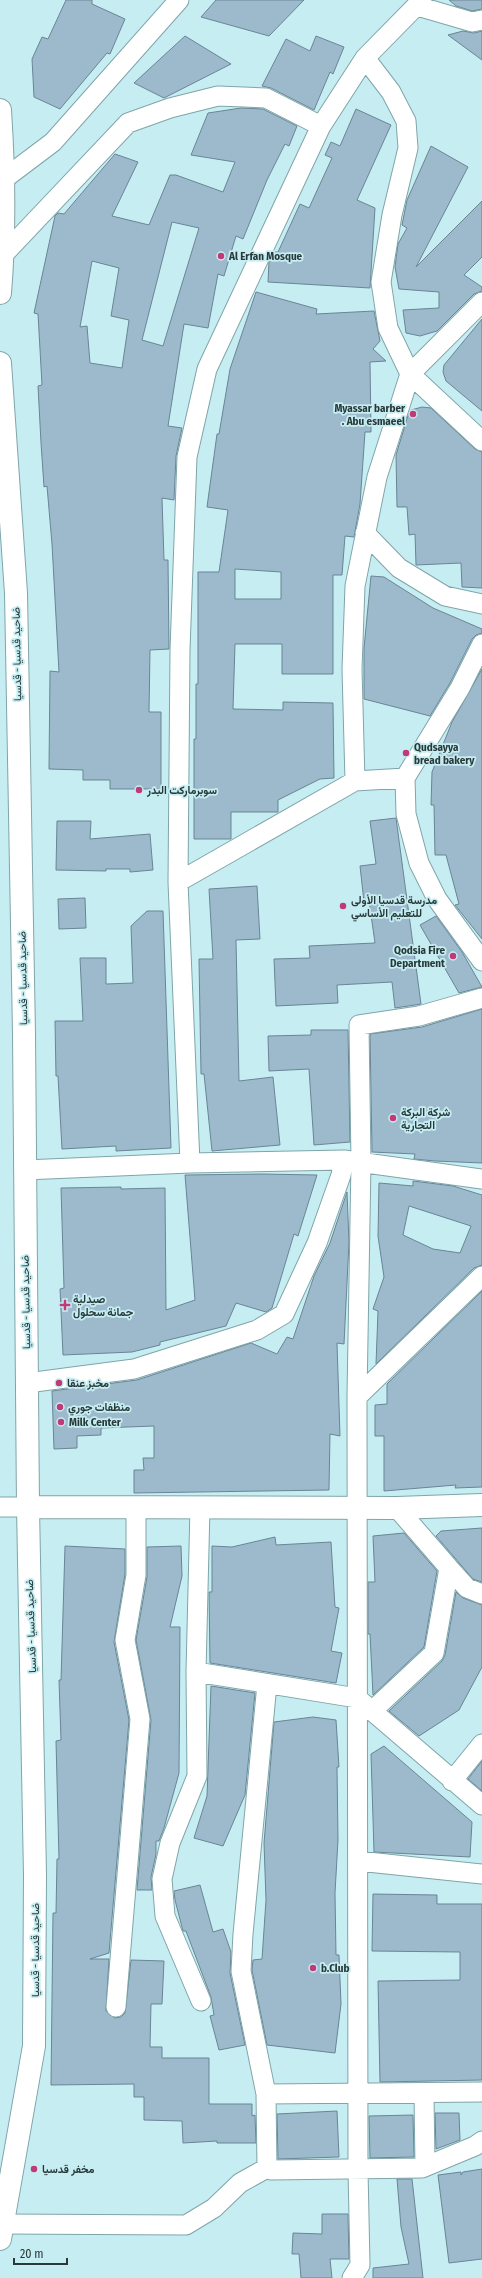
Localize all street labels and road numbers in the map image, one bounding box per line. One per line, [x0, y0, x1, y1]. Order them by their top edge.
street label: ضاحيد قدسيا - قدسيا [10, 607, 24, 701]
street label: ضاحيد قدسيا - قدسيا [16, 931, 30, 1025]
street label: ضاحيد قدسيا - قدسيا [19, 1255, 33, 1349]
street label: ضاحيد قدسيا - قدسيا [23, 1579, 39, 1673]
street label: ضاحيد قدسيا - قدسيا [29, 1903, 42, 1997]

